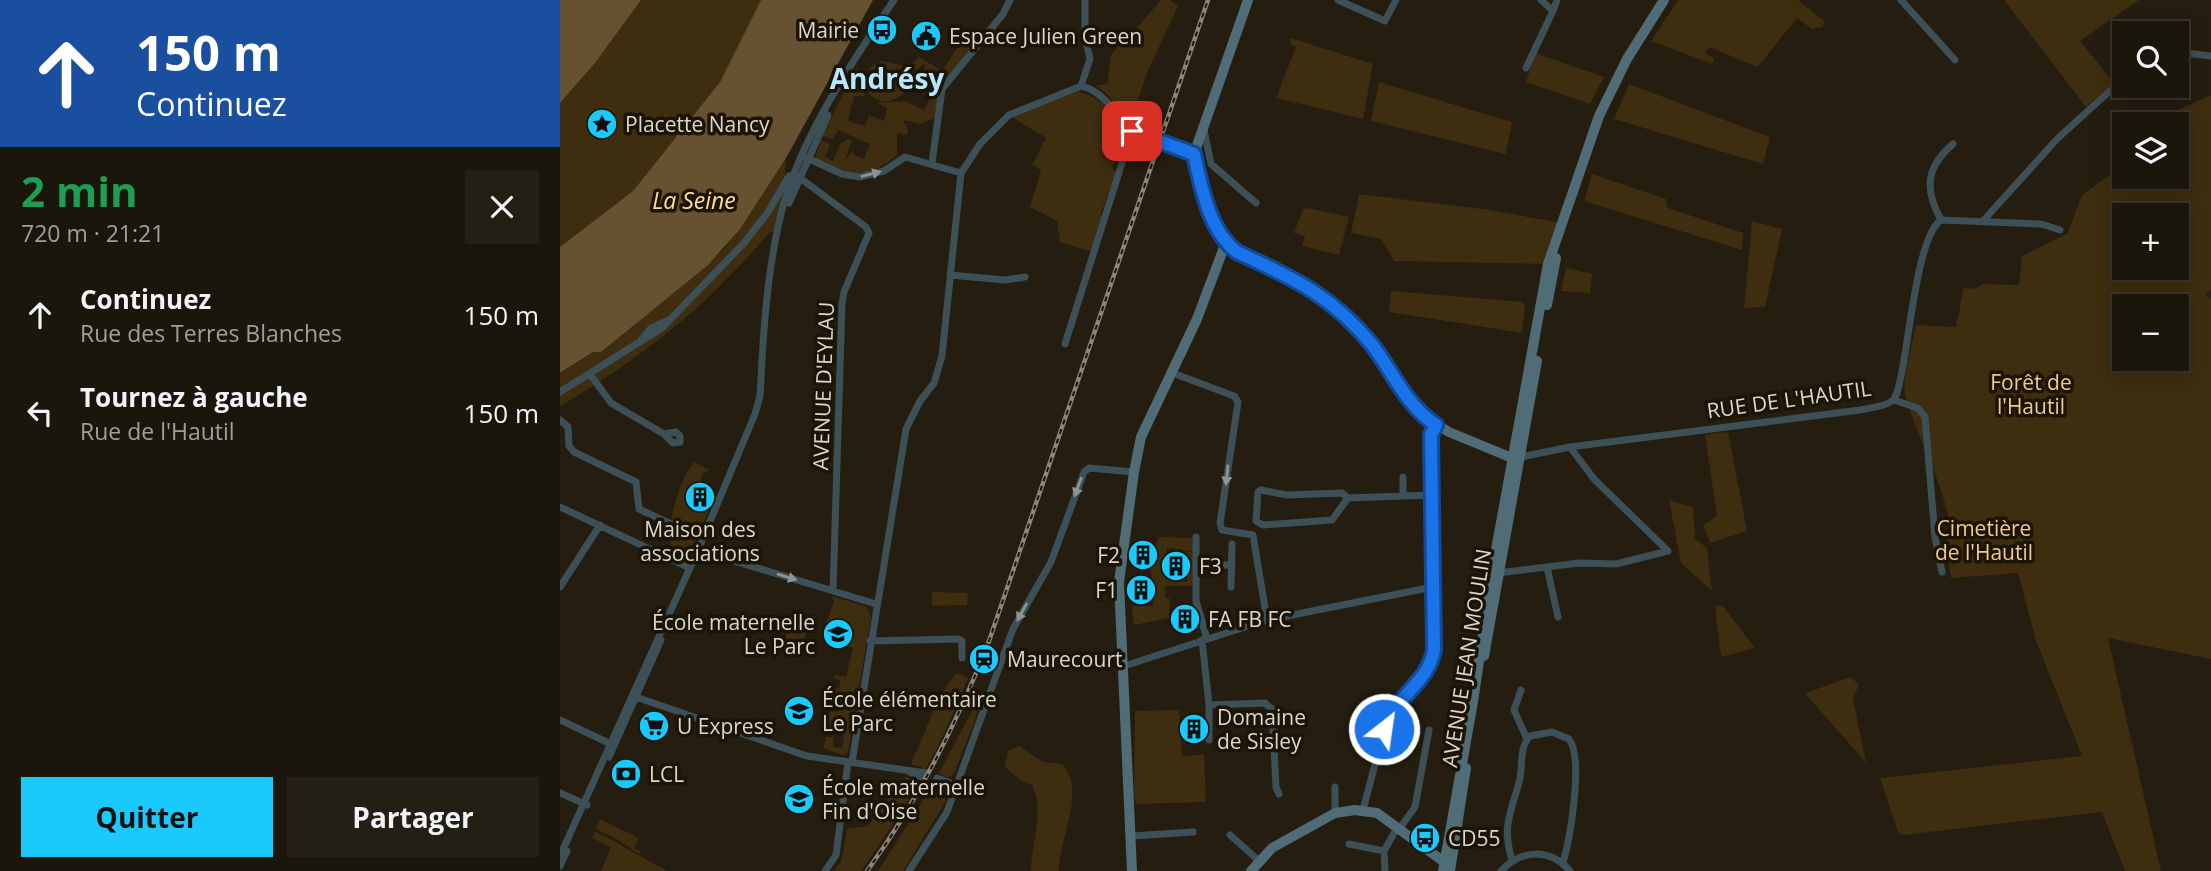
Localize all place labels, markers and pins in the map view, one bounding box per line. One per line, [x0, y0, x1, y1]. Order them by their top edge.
bus stop icon: Mairie [865, 13, 899, 47]
place label: Mairie [797, 16, 859, 44]
public building icon: Espace Julien Green [909, 19, 943, 53]
place label: Espace Julien Green [949, 22, 1142, 50]
pin [1102, 101, 1162, 161]
place icon: Placette Nancy [585, 107, 619, 141]
place label: Placette Nancy [625, 110, 770, 138]
building icon: Maison des associations [683, 480, 717, 514]
place label: Maison des associations [640, 515, 760, 567]
building icon: F2 [1126, 538, 1160, 572]
place label: F2 [1097, 541, 1120, 569]
building icon: F3 [1159, 549, 1193, 583]
place label: F3 [1199, 552, 1222, 580]
building icon: F1 [1124, 573, 1158, 607]
place label: F1 [1095, 576, 1118, 604]
building icon: FA FB FC [1168, 602, 1202, 636]
place label: FA FB FC [1208, 605, 1292, 633]
place label: École maternelle Le Parc [652, 608, 815, 660]
school or university icon: École maternelle Le Parc [821, 617, 855, 651]
station icon: Maurecourt [967, 642, 1001, 676]
place label: Maurecourt [1007, 645, 1122, 673]
place label: École élémentaire Le Parc [822, 685, 997, 737]
school or university icon: École élémentaire Le Parc [782, 694, 816, 728]
place label: Domaine de Sisley [1217, 703, 1306, 755]
supermarket icon: U Express [637, 709, 671, 743]
place label: U Express [677, 712, 774, 740]
building icon: Domaine de Sisley [1177, 712, 1211, 746]
bank icon: LCL [609, 757, 643, 791]
place label: LCL [649, 760, 684, 788]
place label: École maternelle Fin d'Oise [822, 773, 985, 825]
school or university icon: École maternelle Fin d'Oise [782, 782, 816, 816]
bus stop icon: CD55 [1408, 821, 1442, 855]
place label: CD55 [1448, 824, 1500, 852]

